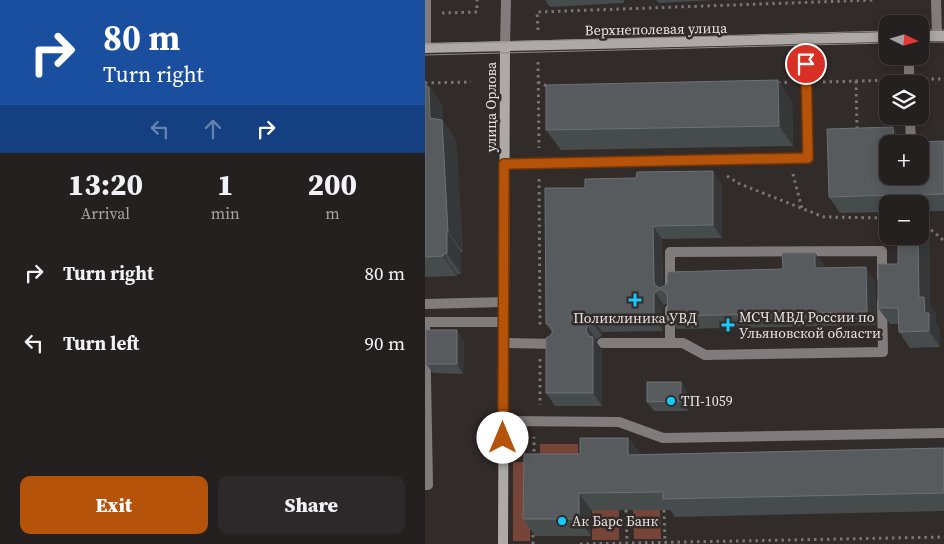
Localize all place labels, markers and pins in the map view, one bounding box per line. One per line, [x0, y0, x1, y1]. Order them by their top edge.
pin [785, 43, 827, 85]
marker: Поликлиника УВД [628, 293, 642, 307]
place label: МСЧ МВД России по Ульяновской области [739, 307, 881, 343]
place label: Поликлиника УВД [573, 308, 697, 328]
marker: МСЧ МВД России по Ульяновской области [721, 318, 735, 332]
place label: ТП-1059 [681, 391, 733, 411]
marker: ТП-1059 [665, 395, 677, 407]
place label: Ак Барс Банк [572, 511, 659, 531]
marker: Ак Барс Банк [556, 515, 568, 527]

